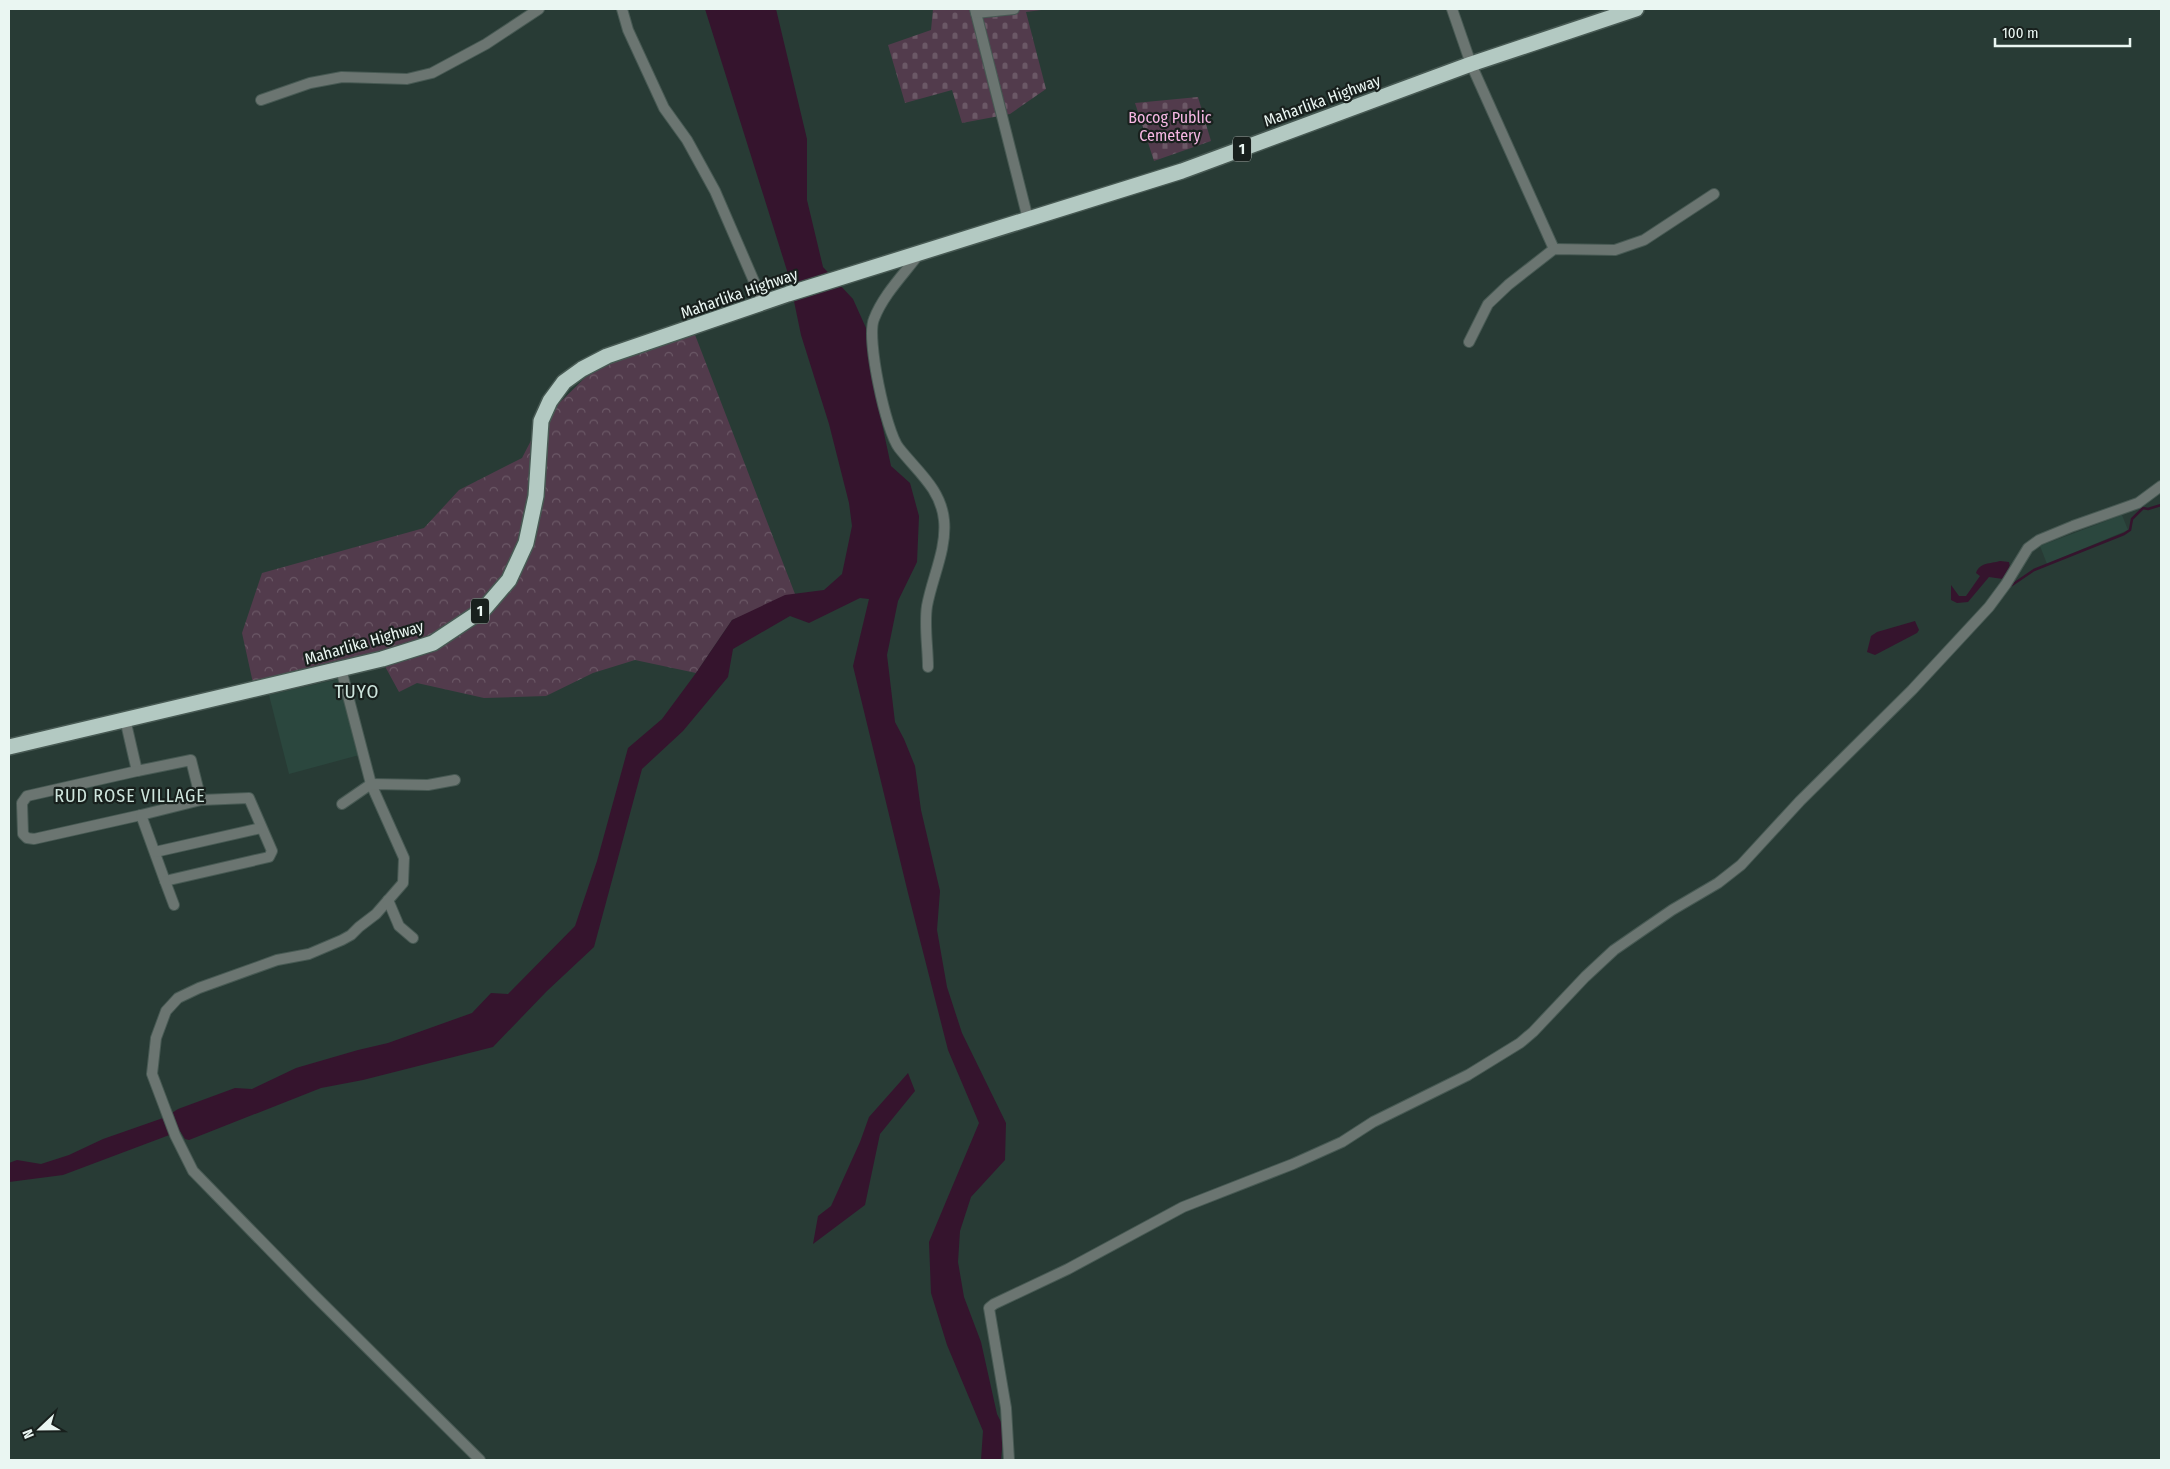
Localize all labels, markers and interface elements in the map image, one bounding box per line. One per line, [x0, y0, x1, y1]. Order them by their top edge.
scale bar [1995, 15, 2130, 47]
text: 100 m [2002, 24, 2039, 42]
street label: Maharlika Highway [1261, 70, 1384, 130]
park label: Bocog Public Cemetery [1128, 108, 1212, 145]
road number: 1 [1233, 136, 1251, 162]
street label: Maharlika Highway [678, 264, 801, 322]
road number: 1 [471, 598, 489, 624]
street label: Maharlika Highway [302, 616, 427, 669]
district label: TUYO [335, 680, 379, 703]
district label: RUD ROSE VILLAGE [54, 785, 206, 807]
north arrow [15, 1404, 65, 1454]
text: N [19, 1427, 38, 1441]

